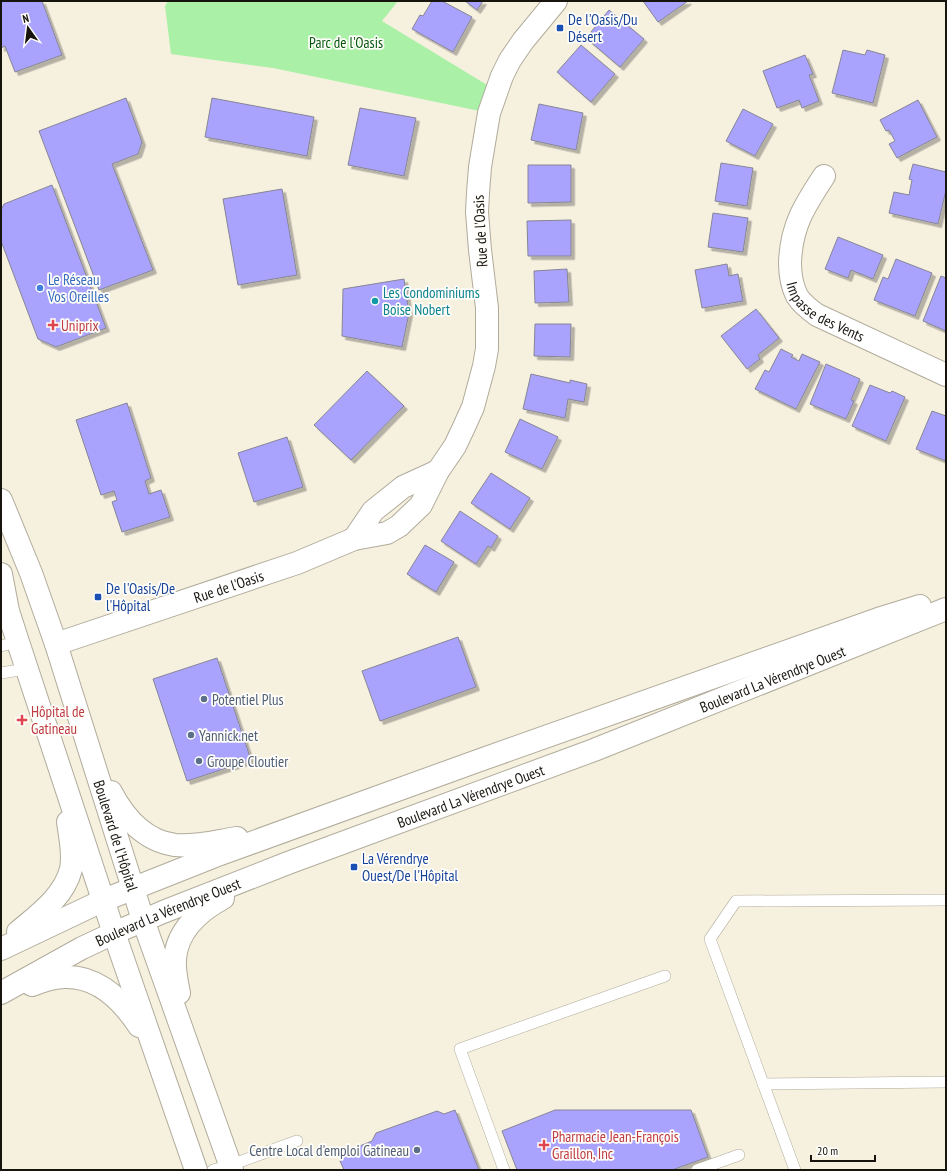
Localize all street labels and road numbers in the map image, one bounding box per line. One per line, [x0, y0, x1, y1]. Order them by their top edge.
street label: Rue de l'Oasis [469, 194, 491, 268]
street label: Impasse des Vents [783, 280, 868, 345]
street label: Rue de l'Oasis [191, 565, 266, 607]
street label: Boulevard La Vérendrye Ouest [697, 641, 848, 716]
street label: Boulevard La Vérendrye Ouest [394, 760, 546, 831]
street label: Boulevard de l'Hôpital [90, 778, 143, 894]
street label: Boulevard La Vérendrye Ouest [92, 873, 243, 950]

